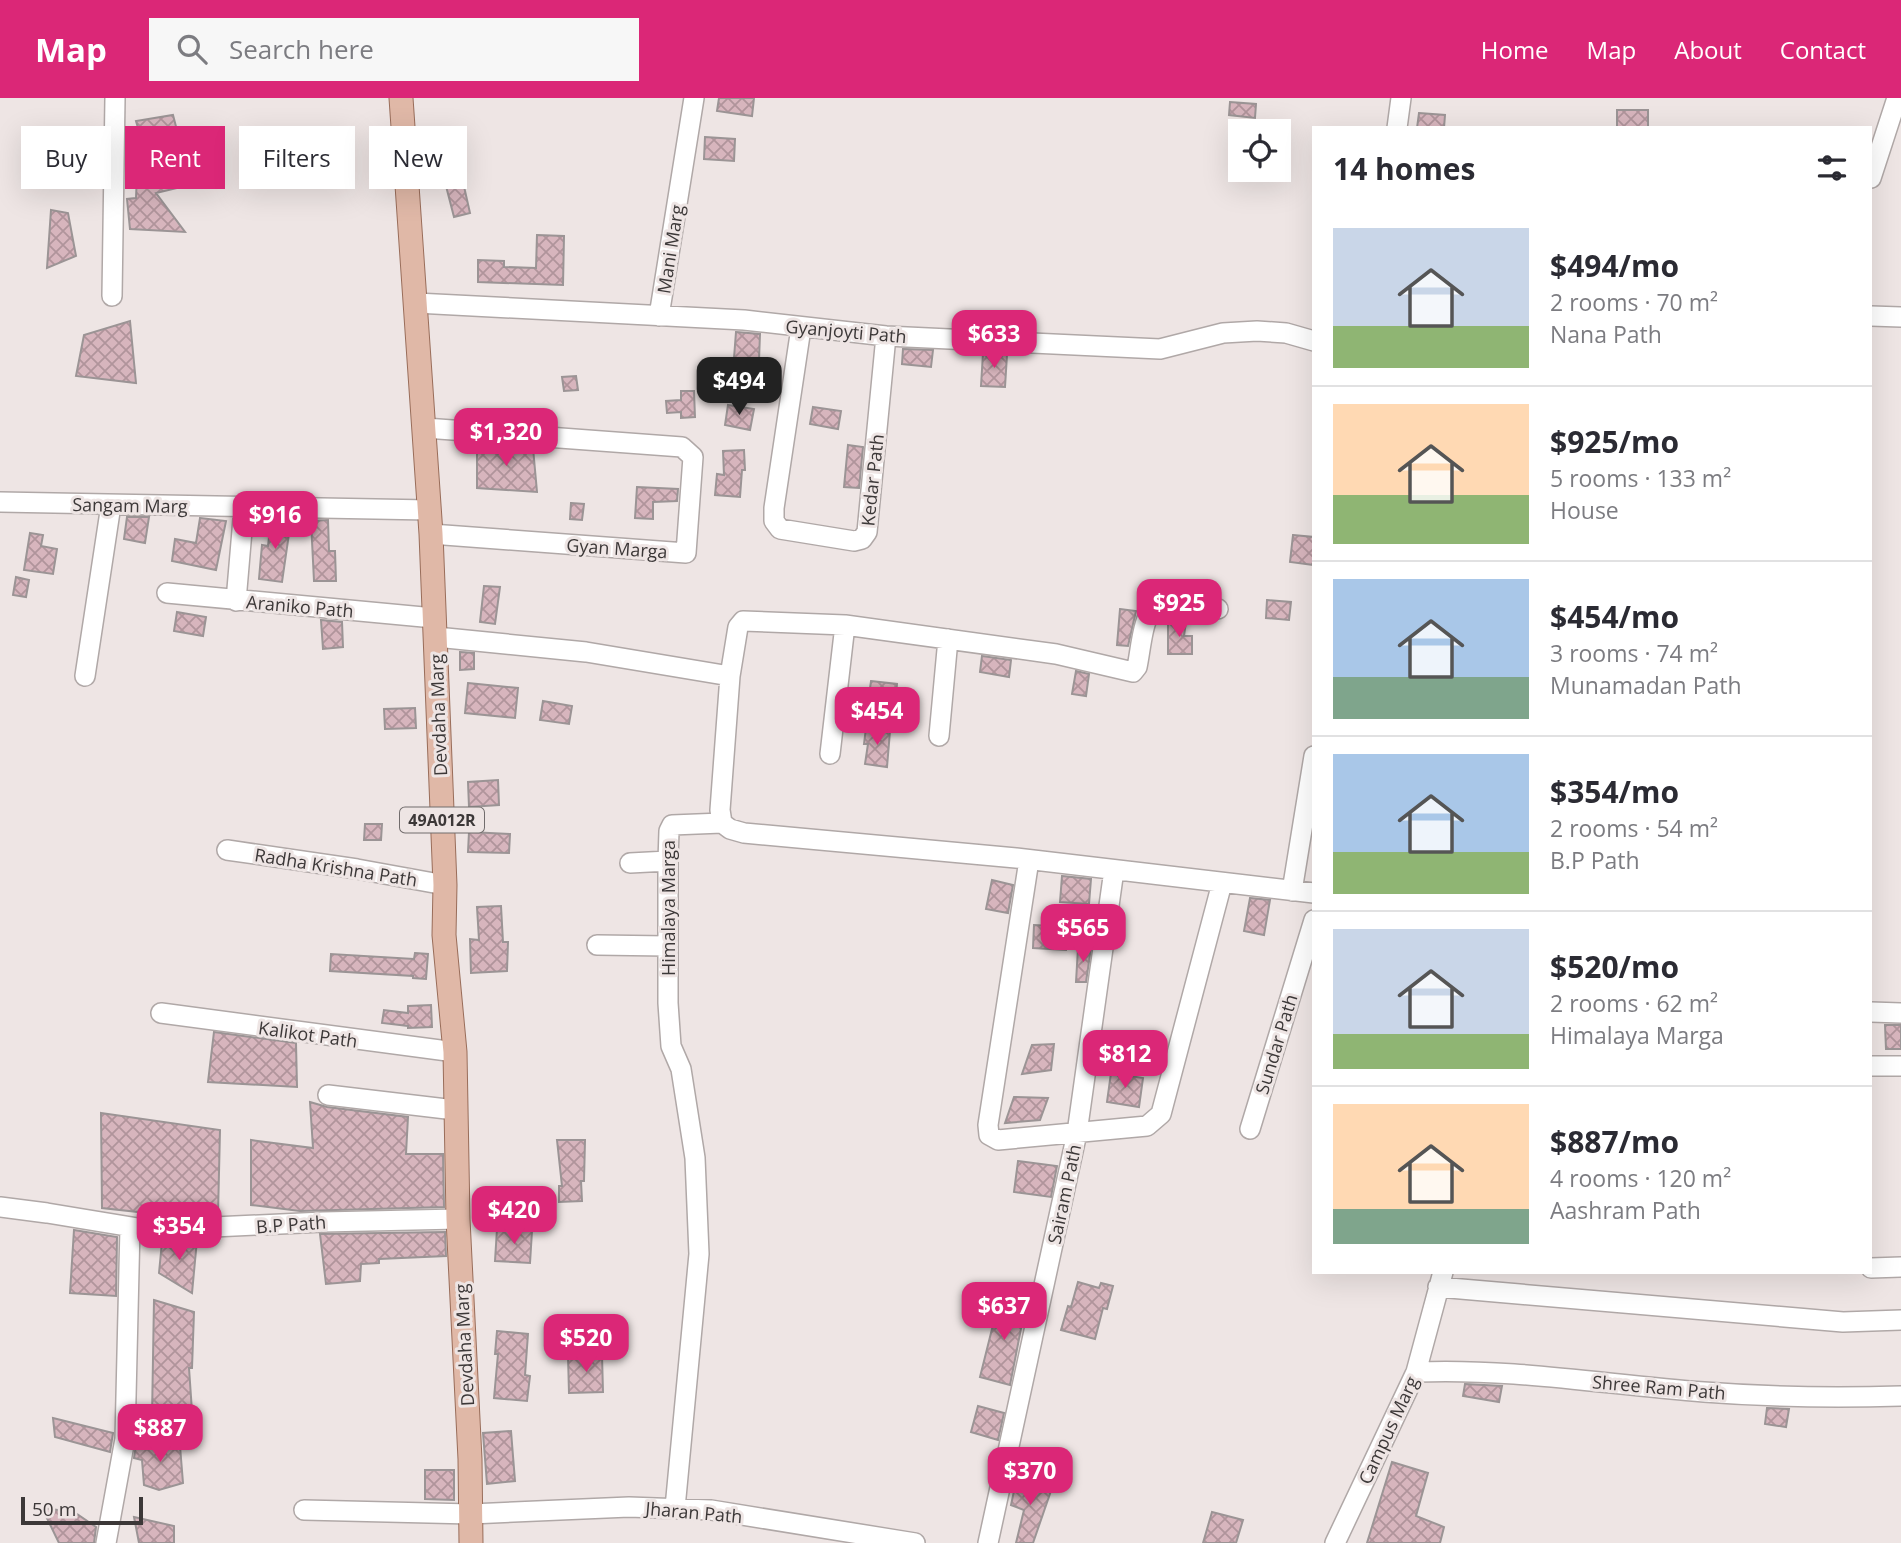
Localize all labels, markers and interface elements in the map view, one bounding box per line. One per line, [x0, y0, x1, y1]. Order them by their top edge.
search box [149, 18, 639, 81]
text: Map [35, 27, 107, 72]
icon: search [173, 30, 211, 68]
text: Search here [229, 31, 374, 67]
text: Home [1481, 33, 1549, 66]
text: Map [1587, 33, 1636, 66]
text: About [1674, 33, 1742, 66]
text: Contact [1780, 33, 1866, 66]
map controls [1228, 119, 1291, 182]
button: locate [1228, 119, 1291, 182]
chip: Buy [21, 126, 111, 189]
chip: Rent [125, 126, 225, 189]
chip: Filters [239, 126, 355, 189]
chip: New [369, 126, 467, 189]
text: 14 homes [1333, 148, 1476, 189]
icon: filters [1813, 149, 1851, 187]
street label: Mani Marg [651, 203, 689, 295]
text: $494/mo [1550, 245, 1679, 286]
icon: home [1389, 256, 1473, 340]
text: 2 rooms · 70 m² [1550, 286, 1718, 318]
pin: $633 [953, 310, 1035, 370]
street label: Gyanjoyti Path [784, 314, 908, 348]
text: $633 [968, 317, 1020, 349]
text: Nana Path [1550, 318, 1662, 350]
pin: $494 [698, 358, 780, 417]
text: $494 [713, 364, 765, 396]
pin: $1,320 [449, 408, 563, 468]
text: $1,320 [470, 415, 542, 447]
text: $925/mo [1550, 421, 1679, 462]
icon: home [1389, 432, 1473, 516]
street label: Kedar Path [855, 433, 889, 527]
text: 5 rooms · 133 m² [1550, 462, 1731, 494]
pin: $916 [234, 491, 316, 551]
street label: Sangam Marg [72, 492, 188, 518]
text: House [1550, 494, 1619, 526]
text: $916 [249, 498, 301, 530]
street label: Gyan Marga [566, 533, 668, 563]
pin: $925 [1138, 580, 1220, 639]
text: $925 [1153, 586, 1205, 618]
street label: Araniko Path [245, 589, 355, 623]
text: $454/mo [1550, 596, 1679, 637]
icon: home [1389, 607, 1473, 691]
text: 3 rooms · 74 m² [1550, 637, 1718, 669]
street label: Devdaha Marg [424, 653, 452, 776]
text: Munamadan Path [1550, 669, 1742, 701]
pin: $454 [836, 688, 918, 747]
text: $454 [851, 694, 903, 726]
text: $354/mo [1550, 771, 1679, 812]
icon: home [1389, 782, 1473, 866]
road number: 49A012R [400, 807, 484, 832]
text: 2 rooms · 54 m² [1550, 812, 1718, 844]
street label: Himalaya Marga [656, 840, 680, 976]
street label: Radha Krishna Path [253, 842, 419, 892]
text: B.P Path [1550, 844, 1640, 876]
pin: $565 [1042, 904, 1124, 964]
text: $565 [1057, 911, 1109, 943]
text: $520/mo [1550, 946, 1679, 987]
icon: home [1389, 957, 1473, 1041]
text: 2 rooms · 62 m² [1550, 987, 1718, 1019]
street label: Sundar Path [1249, 991, 1303, 1097]
street label: Kalikot Path [257, 1015, 359, 1053]
text: Himalaya Marga [1550, 1019, 1724, 1051]
pin: $812 [1084, 1030, 1166, 1090]
text: $812 [1099, 1037, 1151, 1069]
text: $887/mo [1550, 1121, 1679, 1162]
icon: home [1389, 1132, 1473, 1216]
street label: Sairam Path [1042, 1142, 1086, 1246]
text: 4 rooms · 120 m² [1550, 1162, 1731, 1194]
pin: $420 [473, 1186, 555, 1246]
text: $420 [488, 1193, 540, 1225]
text: Aashram Path [1550, 1194, 1701, 1226]
pin: $354 [138, 1202, 220, 1262]
text: $354 [153, 1209, 205, 1241]
street label: B.P Path [255, 1210, 327, 1238]
pin: $637 [963, 1282, 1045, 1342]
street label: Devdaha Marg [449, 1283, 479, 1407]
text: $637 [978, 1289, 1030, 1321]
pin: $520 [545, 1314, 627, 1374]
text: $520 [560, 1321, 612, 1353]
street label: Shree Ram Path [1591, 1369, 1727, 1405]
street label: Campus Marg [1352, 1372, 1424, 1488]
pin: $887 [119, 1404, 201, 1464]
text: $887 [134, 1411, 186, 1443]
pin: $370 [989, 1448, 1071, 1507]
text: $370 [1004, 1454, 1056, 1486]
scale bar [21, 1494, 144, 1526]
text: 50 m [32, 1496, 76, 1522]
street label: Jharan Path [643, 1496, 743, 1528]

